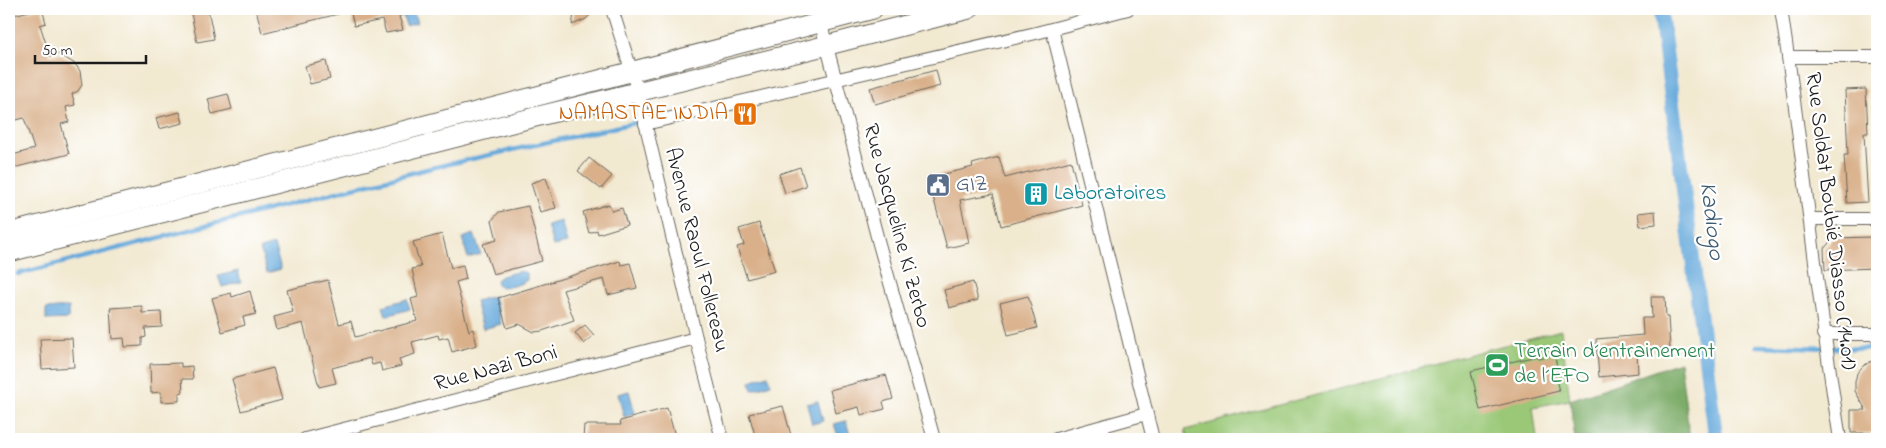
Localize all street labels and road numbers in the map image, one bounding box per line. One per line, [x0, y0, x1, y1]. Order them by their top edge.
street label: Rue Soldat Boubié Diasso (14.01) [1796, 70, 1864, 372]
street label: Rue Jacqueline Ki Zerbo [853, 120, 939, 332]
street label: Avenue Raoul Follereau [655, 144, 737, 356]
street label: Rue Nazi Boni [431, 337, 561, 401]

